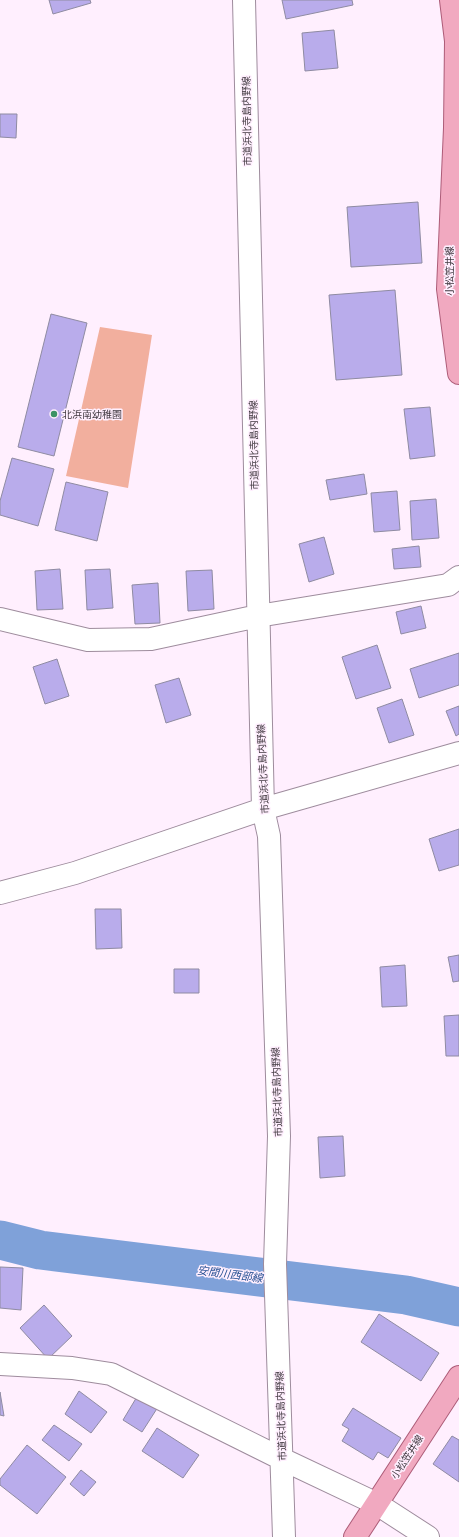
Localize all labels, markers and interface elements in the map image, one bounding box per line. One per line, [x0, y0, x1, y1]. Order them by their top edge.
street label: 市道浜北寺島内野線 [240, 76, 254, 166]
street label: 小松笠井線 [443, 246, 456, 296]
street label: 市道浜北寺島内野線 [247, 400, 261, 490]
place label: 北浜南幼稚園 [62, 408, 122, 421]
marker: 北浜南幼稚園 [49, 409, 59, 419]
street label: 市道浜北寺島内野線 [254, 724, 272, 814]
street label: 市道浜北寺島内野線 [269, 1047, 285, 1137]
water label: 安間川西部線 [196, 1263, 266, 1285]
street label: 市道浜北寺島内野線 [273, 1371, 289, 1461]
street label: 小松笠井線 [388, 1432, 426, 1482]

